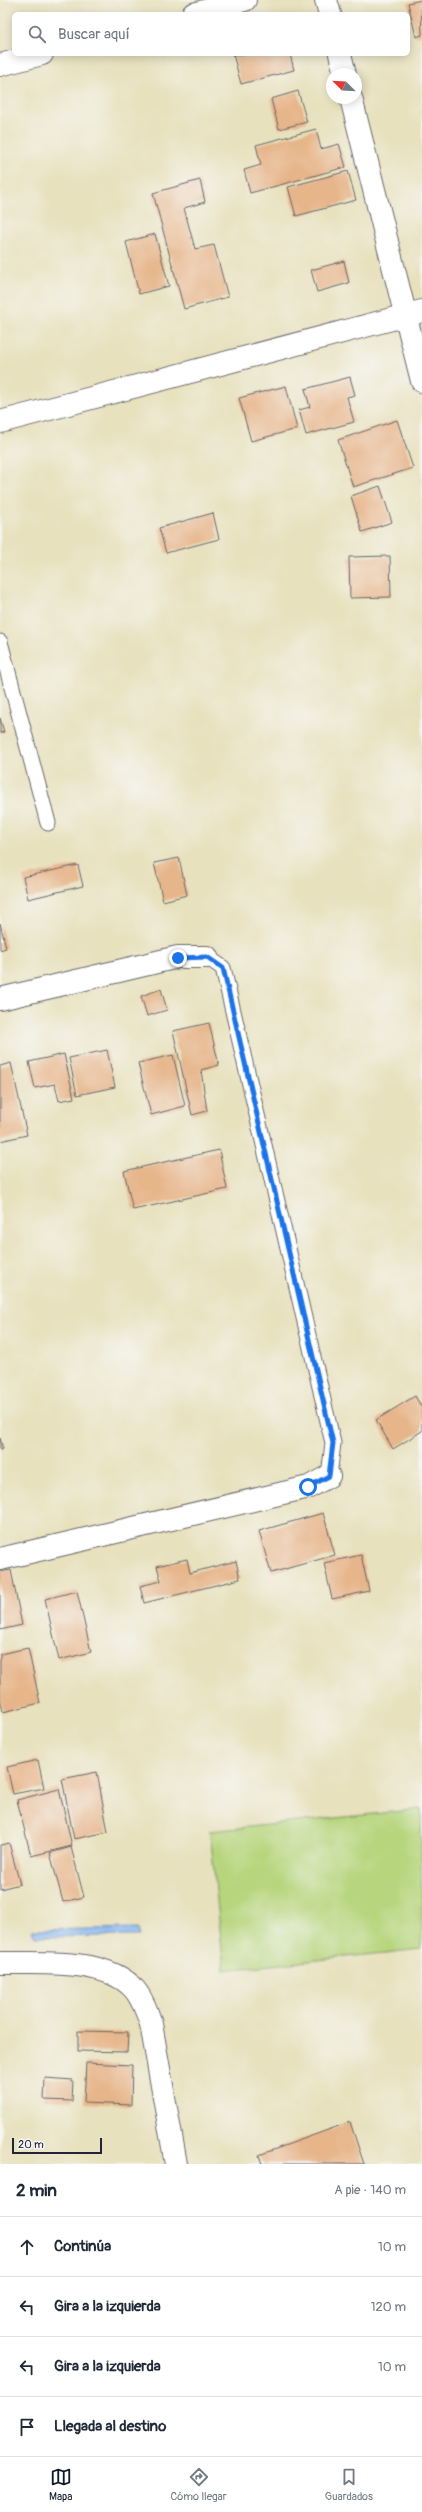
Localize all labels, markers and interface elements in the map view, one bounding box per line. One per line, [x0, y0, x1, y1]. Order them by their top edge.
search box [12, 12, 410, 56]
icon: search [26, 23, 48, 45]
text: Buscar aquí [58, 25, 130, 44]
north arrow [326, 68, 362, 104]
route end [169, 949, 187, 967]
route start [299, 1478, 317, 1496]
scale bar [12, 2136, 102, 2155]
text: 20 m [18, 2138, 44, 2151]
text: 2 min [16, 2180, 57, 2201]
text: A pie · 140 m [334, 2182, 406, 2198]
icon: ahead [16, 2236, 38, 2258]
text: Continúa [54, 2237, 111, 2256]
text: 10 m [378, 2239, 406, 2255]
icon: left [16, 2296, 38, 2318]
text: Gira a la izquierda [54, 2297, 161, 2316]
text: 120 m [370, 2299, 406, 2315]
icon: left [16, 2356, 38, 2378]
text: Gira a la izquierda [54, 2357, 161, 2376]
text: 10 m [378, 2359, 406, 2375]
icon: arrive [16, 2416, 38, 2438]
text: Llegada al destino [54, 2417, 166, 2436]
tab: Mapa [49, 2466, 72, 2503]
tab: Cómo llegar [171, 2466, 227, 2503]
tab: Guardados [325, 2466, 373, 2503]

